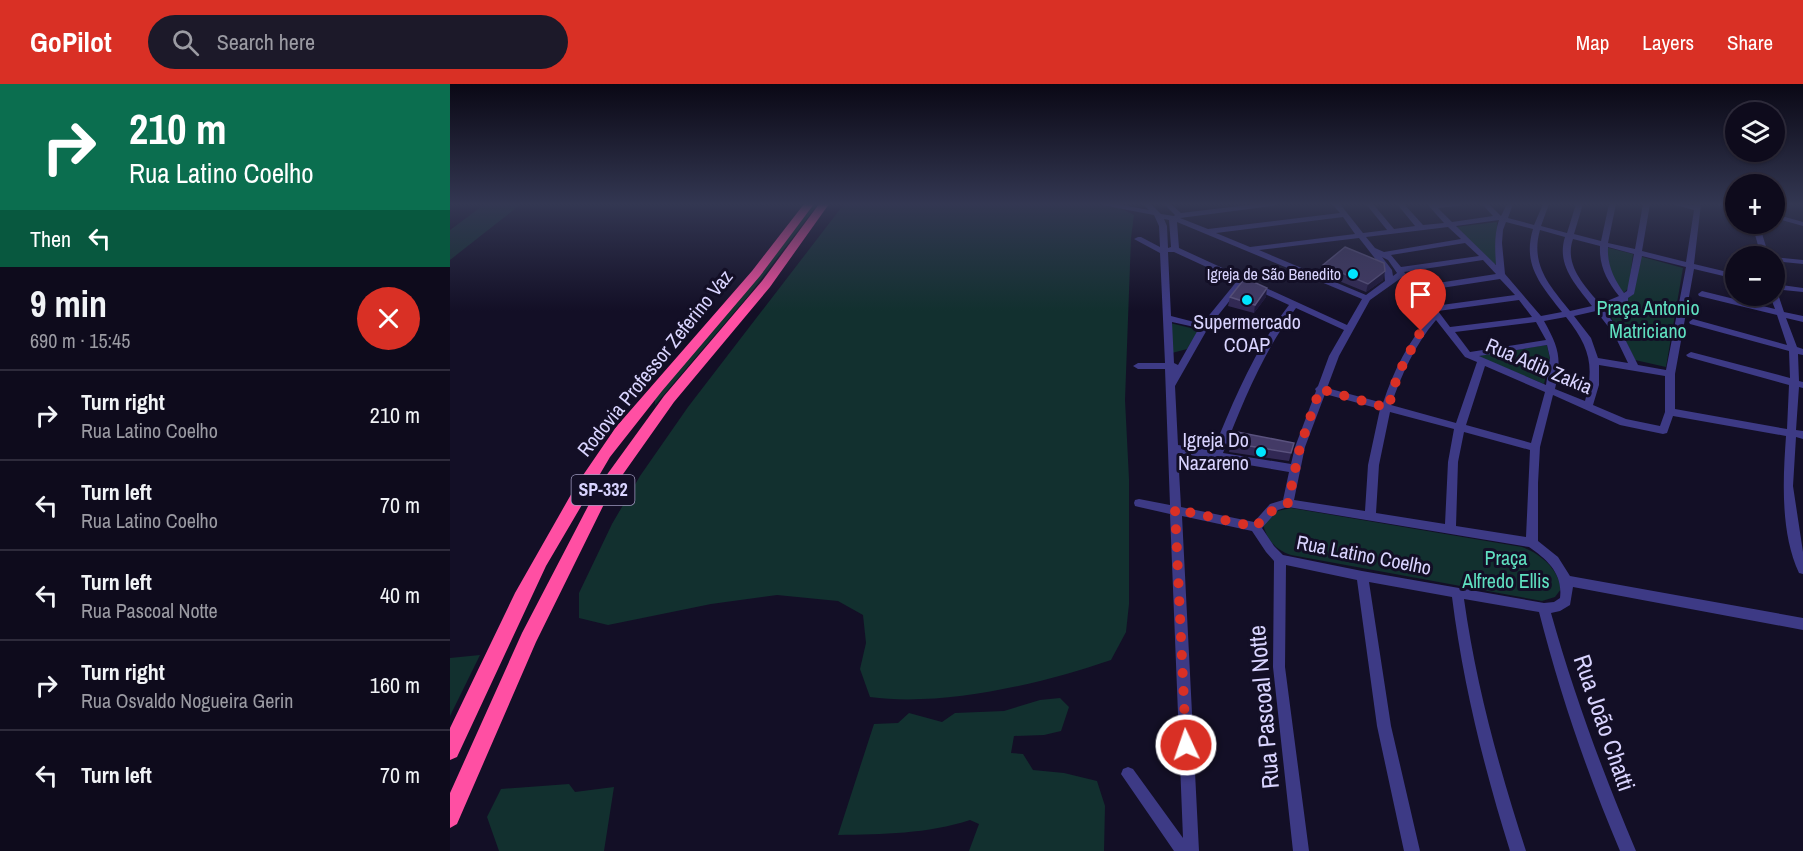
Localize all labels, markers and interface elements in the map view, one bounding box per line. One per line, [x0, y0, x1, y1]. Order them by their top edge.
search box [148, 15, 568, 69]
text: GoPilot [30, 23, 112, 61]
icon: search [169, 26, 202, 59]
text: Search here [217, 27, 315, 57]
text: Map [1576, 28, 1609, 57]
text: Layers [1642, 28, 1694, 57]
text: Share [1727, 28, 1773, 57]
text: 210 m [129, 101, 227, 157]
map controls [1725, 102, 1785, 306]
button: layers [1725, 102, 1785, 162]
icon: right [30, 108, 108, 186]
text: Rua Latino Coelho [129, 155, 314, 191]
button: + [1725, 174, 1785, 234]
icon: left [83, 222, 116, 255]
text: Then [30, 224, 71, 254]
button: − [1725, 246, 1785, 306]
place label: Igreja de São Benedito [1207, 263, 1341, 285]
street label: Rodovia Professor Zeferino Vaz [571, 264, 738, 462]
marker: Igreja de São Benedito [1346, 267, 1360, 281]
pin [1395, 269, 1446, 331]
icon: arrive [1404, 278, 1437, 311]
text: 9 min [30, 280, 107, 328]
button: close [357, 287, 420, 350]
marker: Supermercado COAP [1240, 293, 1254, 307]
park label: Praça Antonio Matriciano [1596, 294, 1700, 344]
place label: Supermercado COAP [1193, 308, 1301, 358]
text: 690 m · 15:45 [30, 327, 130, 354]
street label: Rua Adib Zakia [1482, 331, 1597, 400]
text: Turn right [81, 387, 165, 417]
icon: right [30, 399, 63, 432]
text: 210 m [370, 400, 420, 430]
text: Rua Latino Coelho [81, 417, 218, 444]
place label: Igreja Do Nazareno [1178, 426, 1249, 476]
marker: Igreja Do Nazareno [1254, 445, 1268, 459]
road number: SP-332 [572, 475, 634, 505]
text: Turn left [81, 477, 152, 507]
icon: left [30, 489, 63, 522]
text: 70 m [380, 490, 420, 520]
text: Rua Latino Coelho [81, 507, 218, 534]
street label: Rua Latino Coelho [1294, 528, 1434, 581]
park label: Praça Alfredo Ellis [1461, 544, 1550, 594]
text: Turn left [81, 567, 152, 597]
icon: left [30, 579, 63, 612]
text: 40 m [380, 580, 420, 610]
text: Rua Pascoal Notte [81, 597, 218, 624]
street label: Rua Pascoal Notte [1240, 624, 1286, 790]
street label: Rua João Chatti [1567, 650, 1643, 795]
text: Turn right [81, 657, 165, 687]
icon: right [30, 669, 63, 702]
text: 160 m [370, 670, 420, 700]
text: Rua Osvaldo Nogueira Gerin [81, 687, 293, 714]
position arrow [1154, 713, 1218, 777]
icon: left [30, 759, 63, 792]
text: Turn left [81, 760, 152, 790]
text: 70 m [380, 760, 420, 790]

